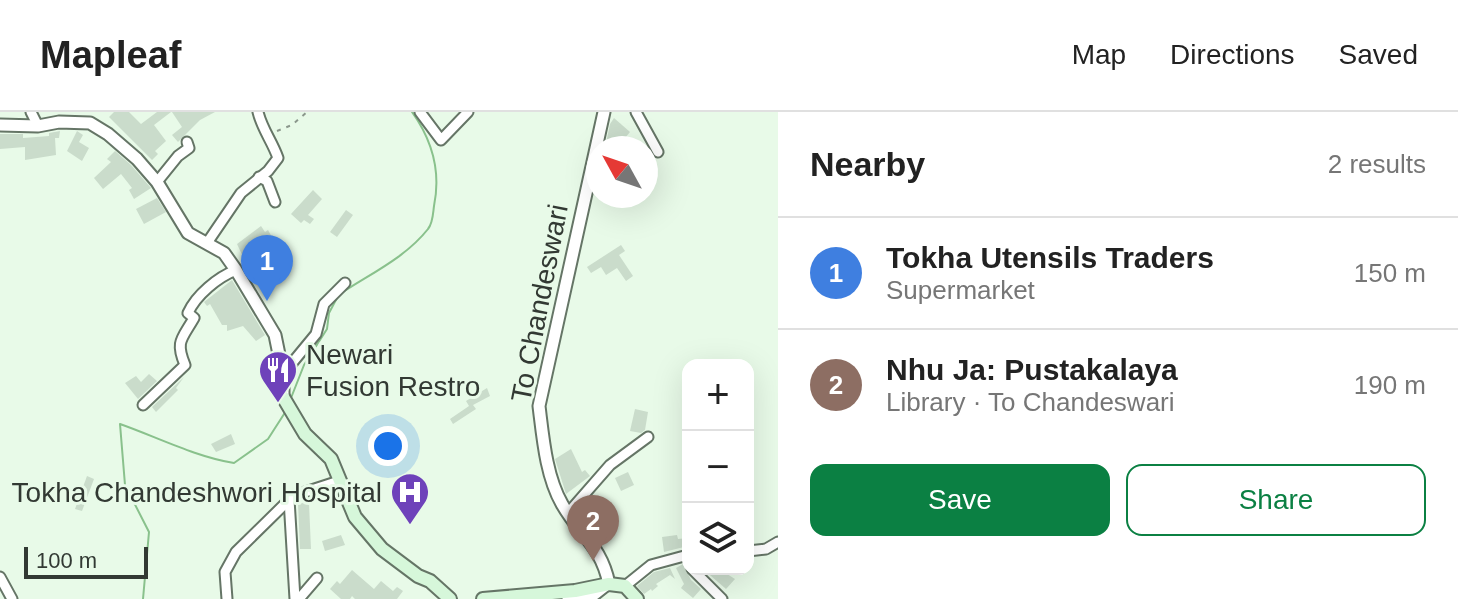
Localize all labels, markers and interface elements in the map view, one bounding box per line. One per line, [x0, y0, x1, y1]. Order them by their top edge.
text: Mapleaf [40, 34, 181, 76]
text: Map [1072, 39, 1126, 70]
text: Directions [1170, 39, 1295, 70]
text: Saved [1339, 39, 1418, 70]
north arrow [586, 136, 658, 208]
text: Nearby [810, 145, 925, 183]
text: 2 results [1328, 149, 1426, 179]
street label: To Chandeswari [505, 202, 574, 405]
pin: 1 [241, 235, 293, 301]
text: Tokha Utensils Traders [886, 241, 1214, 274]
text: 1 [829, 258, 843, 288]
text: 150 m [1354, 258, 1426, 288]
text: Supermarket [886, 275, 1035, 305]
place label: Newari Fusion Restro [306, 339, 480, 402]
restaurant icon: Newari Fusion Restro [257, 349, 299, 404]
text: Nhu Ja: Pustakalaya [886, 353, 1178, 386]
map controls [682, 359, 754, 575]
button: + [682, 359, 754, 431]
text: 2 [829, 370, 843, 400]
text: 190 m [1354, 370, 1426, 400]
text: Library · To Chandeswari [886, 387, 1175, 417]
your location [368, 426, 408, 466]
button: − [682, 431, 754, 503]
button: Save [810, 464, 1110, 536]
button: Share [1126, 464, 1426, 536]
hospital icon: Tokha Chandeshwori Hospital [389, 471, 431, 526]
place label: Tokha Chandeshwori Hospital [12, 477, 382, 508]
pin: 2 [567, 495, 619, 561]
button: layers [682, 503, 754, 575]
scale bar [24, 543, 148, 579]
text: 100 m [36, 548, 97, 573]

